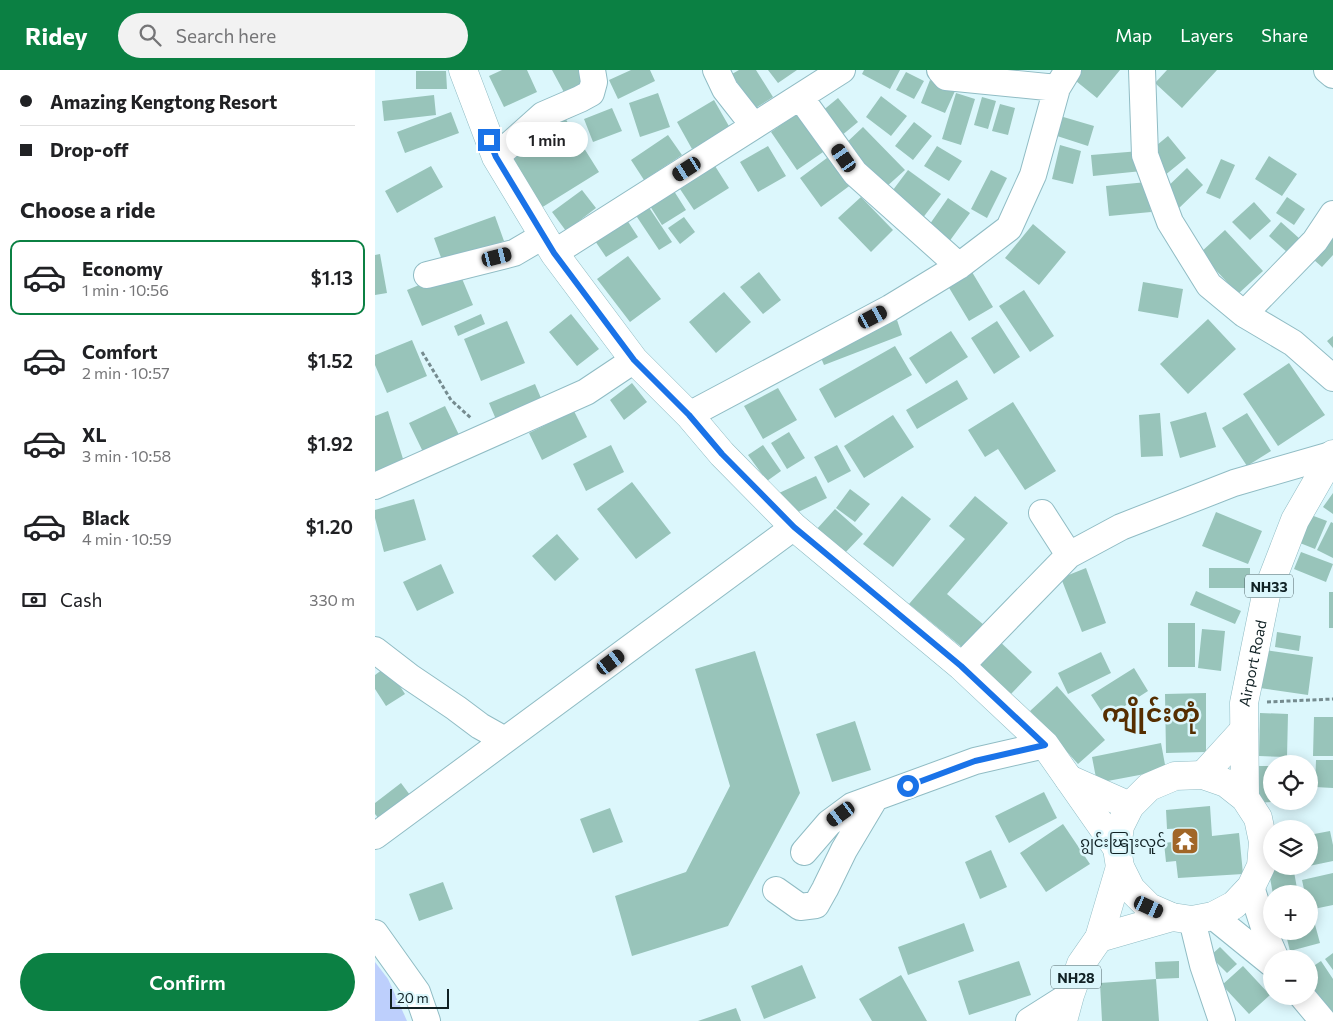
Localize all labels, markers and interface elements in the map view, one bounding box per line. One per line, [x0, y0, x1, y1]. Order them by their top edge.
search box [118, 13, 468, 58]
text: Ridey [25, 21, 88, 50]
icon: search [136, 21, 164, 49]
text: Search here [176, 24, 276, 47]
text: Map [1115, 24, 1152, 46]
text: Layers [1180, 24, 1233, 46]
text: Share [1261, 24, 1308, 46]
text: Amazing Kengtong Resort [50, 90, 277, 113]
callout: 1 min [507, 122, 589, 158]
route end [478, 129, 500, 151]
text: 1 min [528, 130, 566, 149]
text: Drop-off [50, 138, 129, 161]
car [829, 141, 858, 175]
car [670, 155, 703, 183]
text: Choose a ride [20, 196, 155, 223]
car [480, 246, 513, 268]
icon: car [22, 255, 67, 300]
text: Economy [82, 257, 163, 280]
text: $1.13 [311, 266, 353, 289]
text: 1 min · 10:56 [82, 280, 169, 299]
car [856, 303, 889, 331]
icon: car [22, 338, 67, 383]
text: Comfort [82, 340, 158, 363]
text: $1.52 [307, 349, 353, 372]
text: 2 min · 10:57 [82, 363, 170, 382]
icon: car [22, 421, 67, 466]
text: XL [82, 423, 107, 446]
text: $1.92 [307, 432, 353, 455]
text: 3 min · 10:58 [82, 446, 171, 465]
icon: car [22, 504, 67, 549]
text: Black [82, 506, 130, 529]
text: $1.20 [306, 515, 353, 538]
text: 4 min · 10:59 [82, 529, 172, 548]
road number: NH33 [1245, 574, 1293, 598]
icon: cash [20, 586, 48, 614]
text: Cash [60, 588, 102, 611]
text: 330 m [309, 590, 355, 609]
street label: Airport Road [1234, 618, 1270, 708]
car [594, 647, 627, 677]
district label: ကျိုင်းတုံ [1102, 696, 1200, 734]
map controls [1263, 755, 1318, 1005]
button: locate [1263, 755, 1318, 810]
route start [897, 775, 919, 797]
car [824, 799, 857, 829]
button: layers [1263, 820, 1318, 875]
temple icon: ၵျွင်းၽြႃးလူင် [1170, 826, 1200, 856]
place label: ၵျွင်းၽြႃးလူင် [1080, 832, 1166, 855]
button: + [1263, 885, 1318, 940]
car [1132, 894, 1165, 920]
button: − [1263, 950, 1318, 1005]
button: Confirm [20, 953, 355, 1011]
road number: NH28 [1051, 966, 1101, 989]
scale bar [390, 986, 449, 1009]
text: 20 m [397, 989, 429, 1006]

